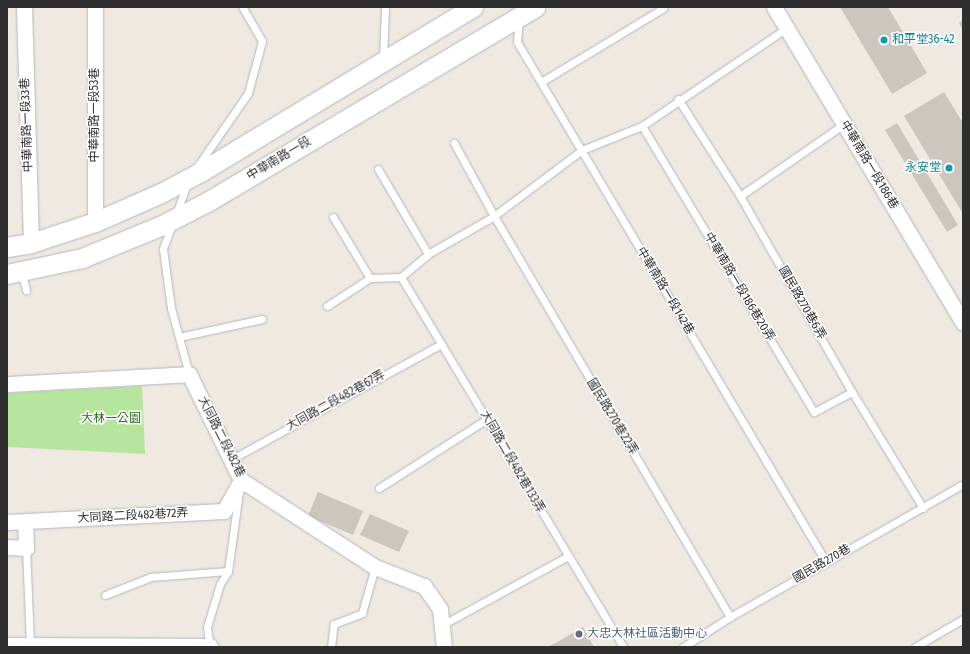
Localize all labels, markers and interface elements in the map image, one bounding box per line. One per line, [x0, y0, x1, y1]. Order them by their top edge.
place label: 和平堂36-42 [892, 33, 955, 47]
marker: 和平堂36-42 [879, 35, 889, 45]
street label: 中華南路一段53巷 [88, 68, 102, 162]
street label: 中華南路一段33巷 [18, 77, 36, 173]
street label: 中華南路一段186巷 [837, 118, 901, 212]
street label: 中華南路一段 [244, 134, 314, 184]
place label: 永安堂 [905, 161, 941, 175]
marker: 永安堂 [944, 163, 954, 173]
street label: 中華南路一段186巷20弄 [701, 230, 777, 344]
street label: 中華南路一段142巷 [633, 245, 697, 337]
street label: 國民路270巷6弄 [775, 264, 829, 342]
street label: 大同路二段482巷67弄 [284, 368, 388, 434]
street label: 國民路270巷22弄 [583, 376, 641, 458]
street label: 大同路二段482巷 [194, 394, 248, 480]
street label: 大同路二段482巷133弄 [477, 408, 547, 516]
park label: 大林一公園 [81, 412, 141, 426]
street label: 大同路二段482巷72弄 [77, 506, 189, 526]
street label: 國民路270巷 [791, 542, 853, 586]
place label: 大忠大林社區活動中心 [587, 627, 707, 641]
marker: 大忠大林社區活動中心 [574, 629, 584, 639]

